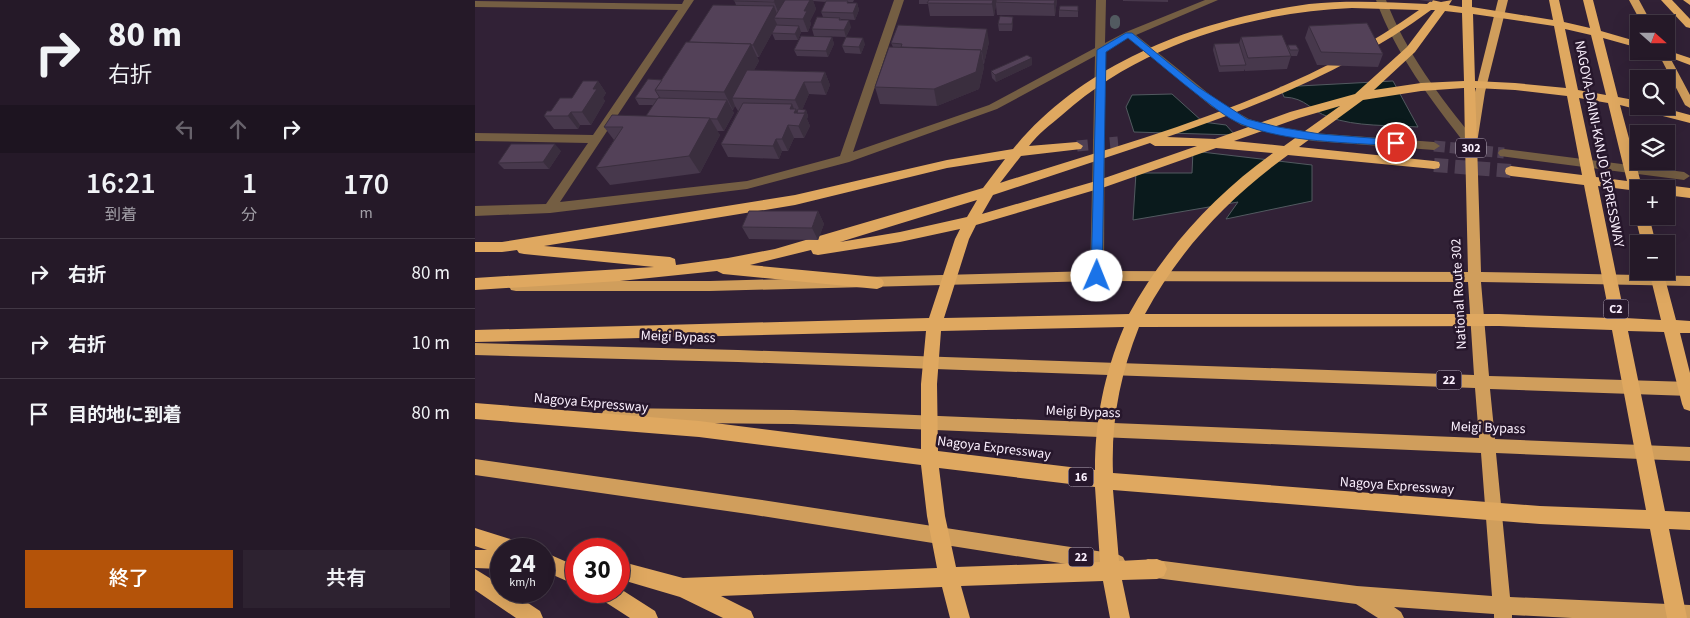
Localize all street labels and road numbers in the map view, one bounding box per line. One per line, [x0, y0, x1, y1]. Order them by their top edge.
street label: NAGOYA-DAINI-KANJO EXPRESSWAY [1569, 39, 1629, 250]
road number: 302 [1456, 138, 1486, 158]
street label: National Route 302 [1446, 238, 1472, 350]
road number: C2 [1603, 300, 1629, 318]
street label: Meigi Bypass [640, 326, 716, 348]
road number: 22 [1437, 370, 1461, 390]
street label: Nagoya Expressway [533, 388, 649, 418]
street label: Meigi Bypass [1045, 401, 1121, 423]
street label: Meigi Bypass [1450, 417, 1526, 439]
street label: Nagoya Expressway [936, 431, 1053, 465]
road number: 16 [1069, 468, 1093, 487]
street label: Nagoya Expressway [1339, 472, 1455, 500]
road number: 22 [1069, 548, 1093, 566]

